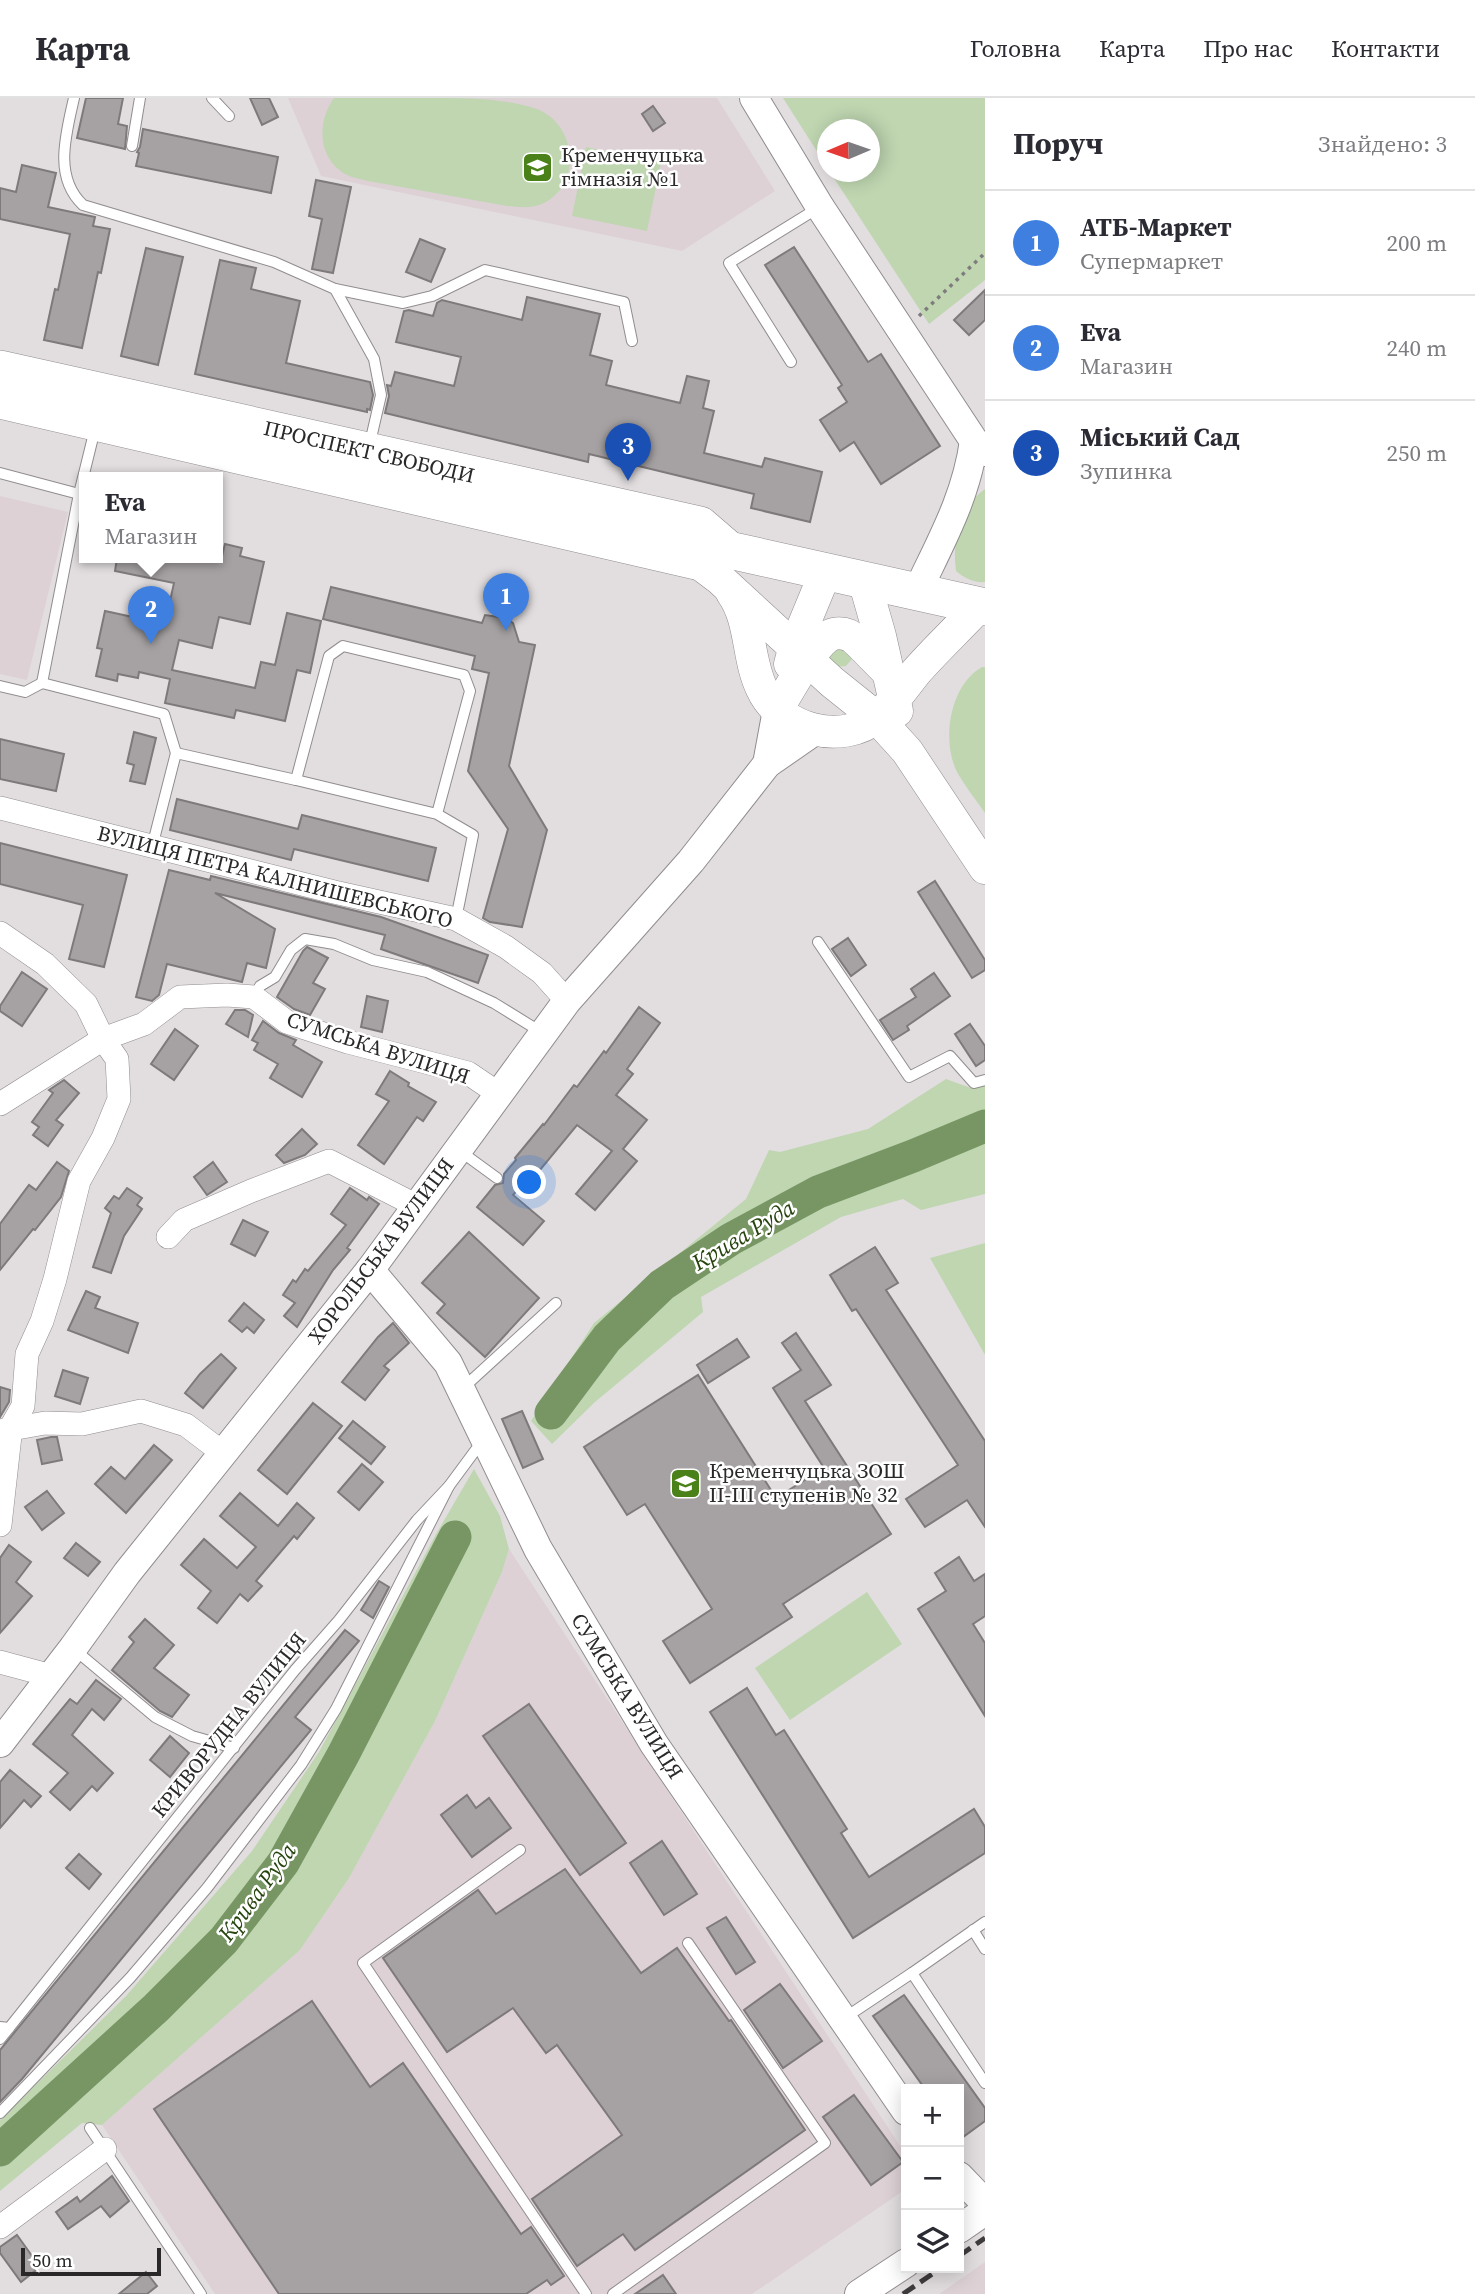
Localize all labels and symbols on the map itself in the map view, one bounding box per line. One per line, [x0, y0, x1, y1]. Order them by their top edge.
north arrow [817, 119, 880, 182]
place label: Кременчуцька гімназія №1 [561, 140, 704, 193]
school or university icon: Кременчуцька гімназія №1 [521, 150, 555, 184]
street label: ПРОСПЕКТ СВОБОДИ [261, 413, 477, 490]
pin: 3 [605, 423, 651, 481]
pin: 1 [483, 573, 529, 631]
pin: 2 [128, 586, 174, 644]
street label: ВУЛИЦЯ ПЕТРА КАЛНИШЕВСЬКОГО [94, 818, 456, 935]
street label: СУМСЬКА ВУЛИЦЯ [283, 1004, 473, 1091]
street label: ХОРОЛЬСЬКА ВУЛИЦЯ [301, 1152, 460, 1350]
your location [512, 1165, 546, 1199]
water label: Крива Руда [685, 1192, 800, 1279]
place label: Кременчуцька ЗОШ ІІ-ІІІ ступенів № 32 [709, 1456, 905, 1509]
school or university icon: Кременчуцька ЗОШ ІІ-ІІІ ступенів № 32 [669, 1466, 703, 1500]
street label: СУМСЬКА ВУЛИЦЯ [565, 1607, 690, 1784]
street label: КРИВОРУДНА ВУЛИЦЯ [145, 1626, 313, 1823]
water label: Крива Руда [210, 1836, 304, 1949]
scale bar [21, 2245, 161, 2277]

